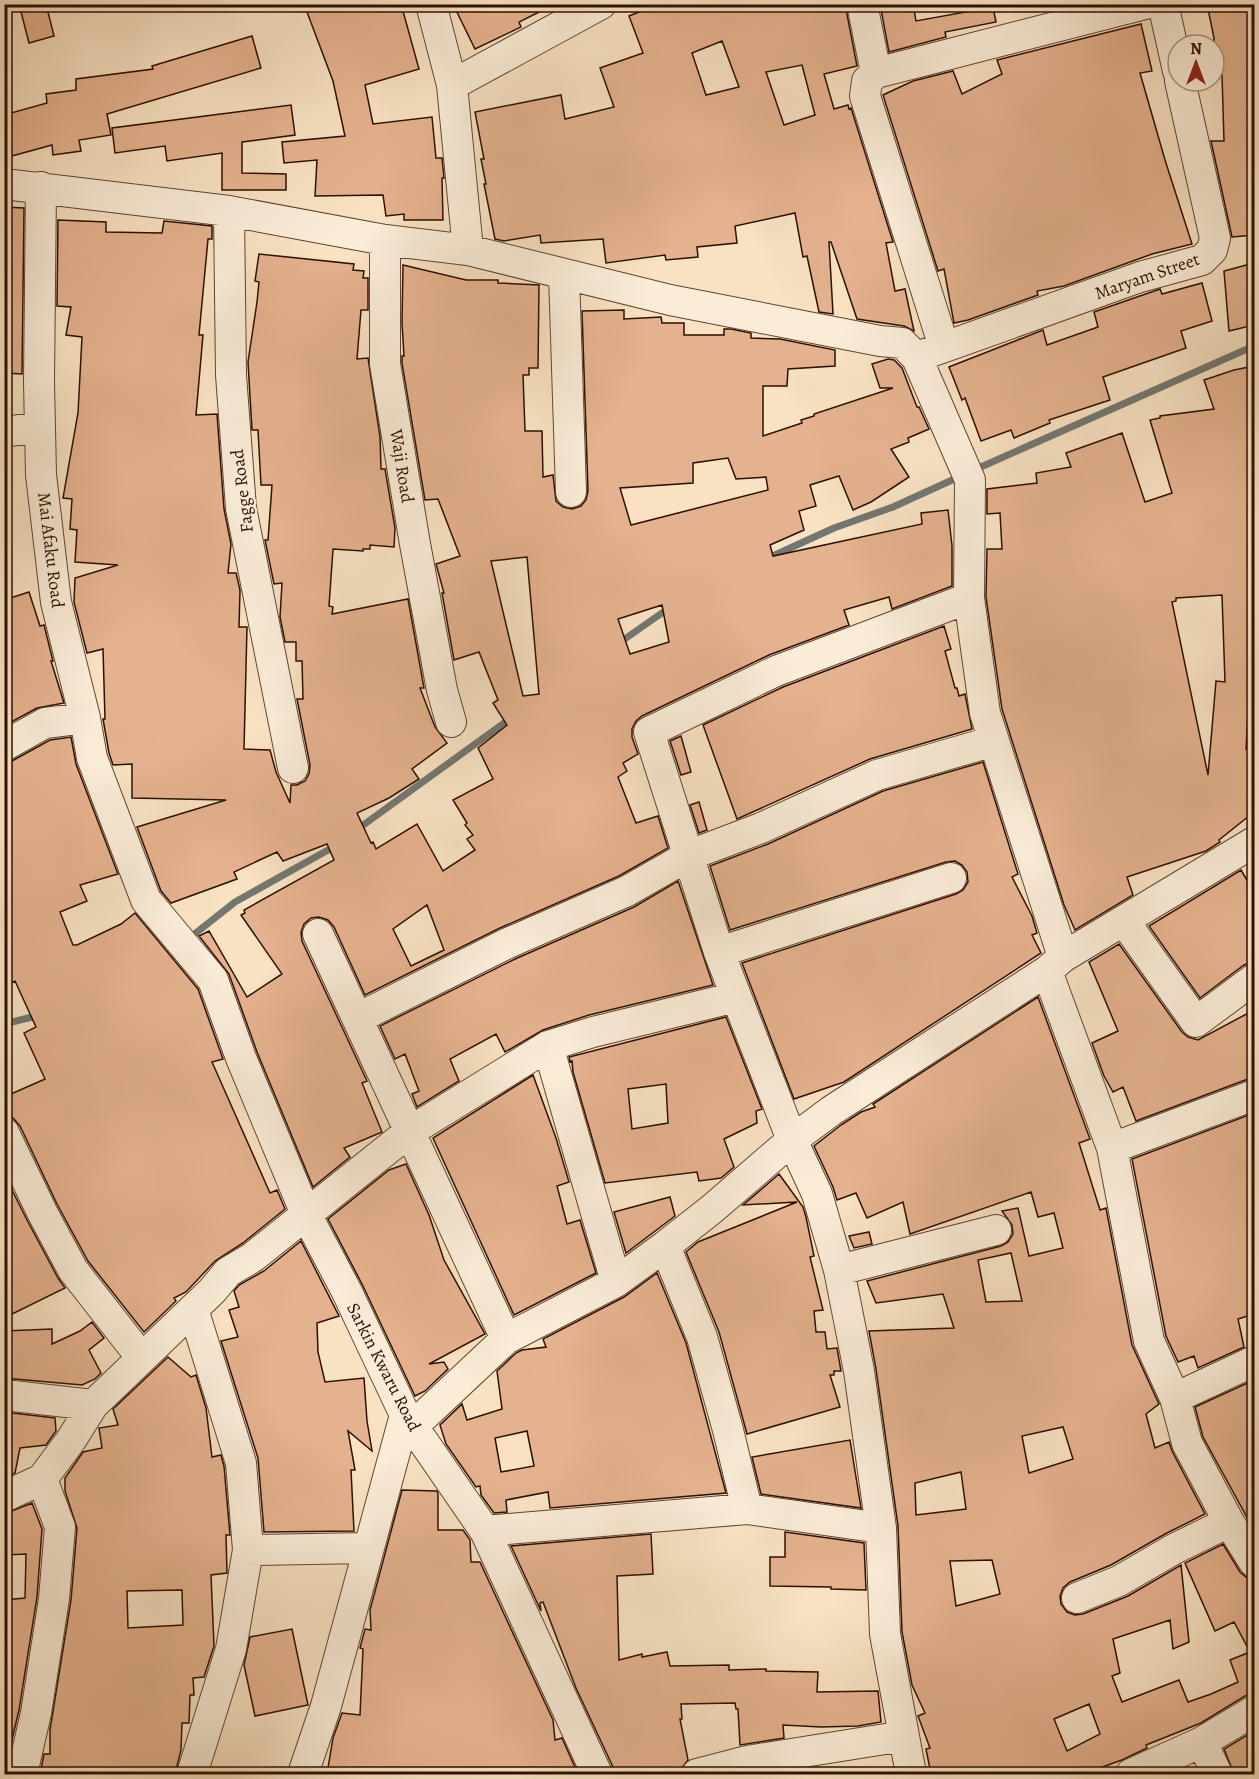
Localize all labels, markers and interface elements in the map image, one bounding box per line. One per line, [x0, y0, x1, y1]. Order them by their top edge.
north arrow [1166, 33, 1226, 93]
text: N [1190, 38, 1202, 60]
street label: Maryam Street [1091, 247, 1203, 305]
street label: Waji Road [384, 426, 420, 505]
street label: Fagge Road [225, 448, 259, 534]
street label: Mai Afaku Road [32, 491, 70, 610]
street label: Sarkin Kwaru Road [341, 1299, 427, 1436]

